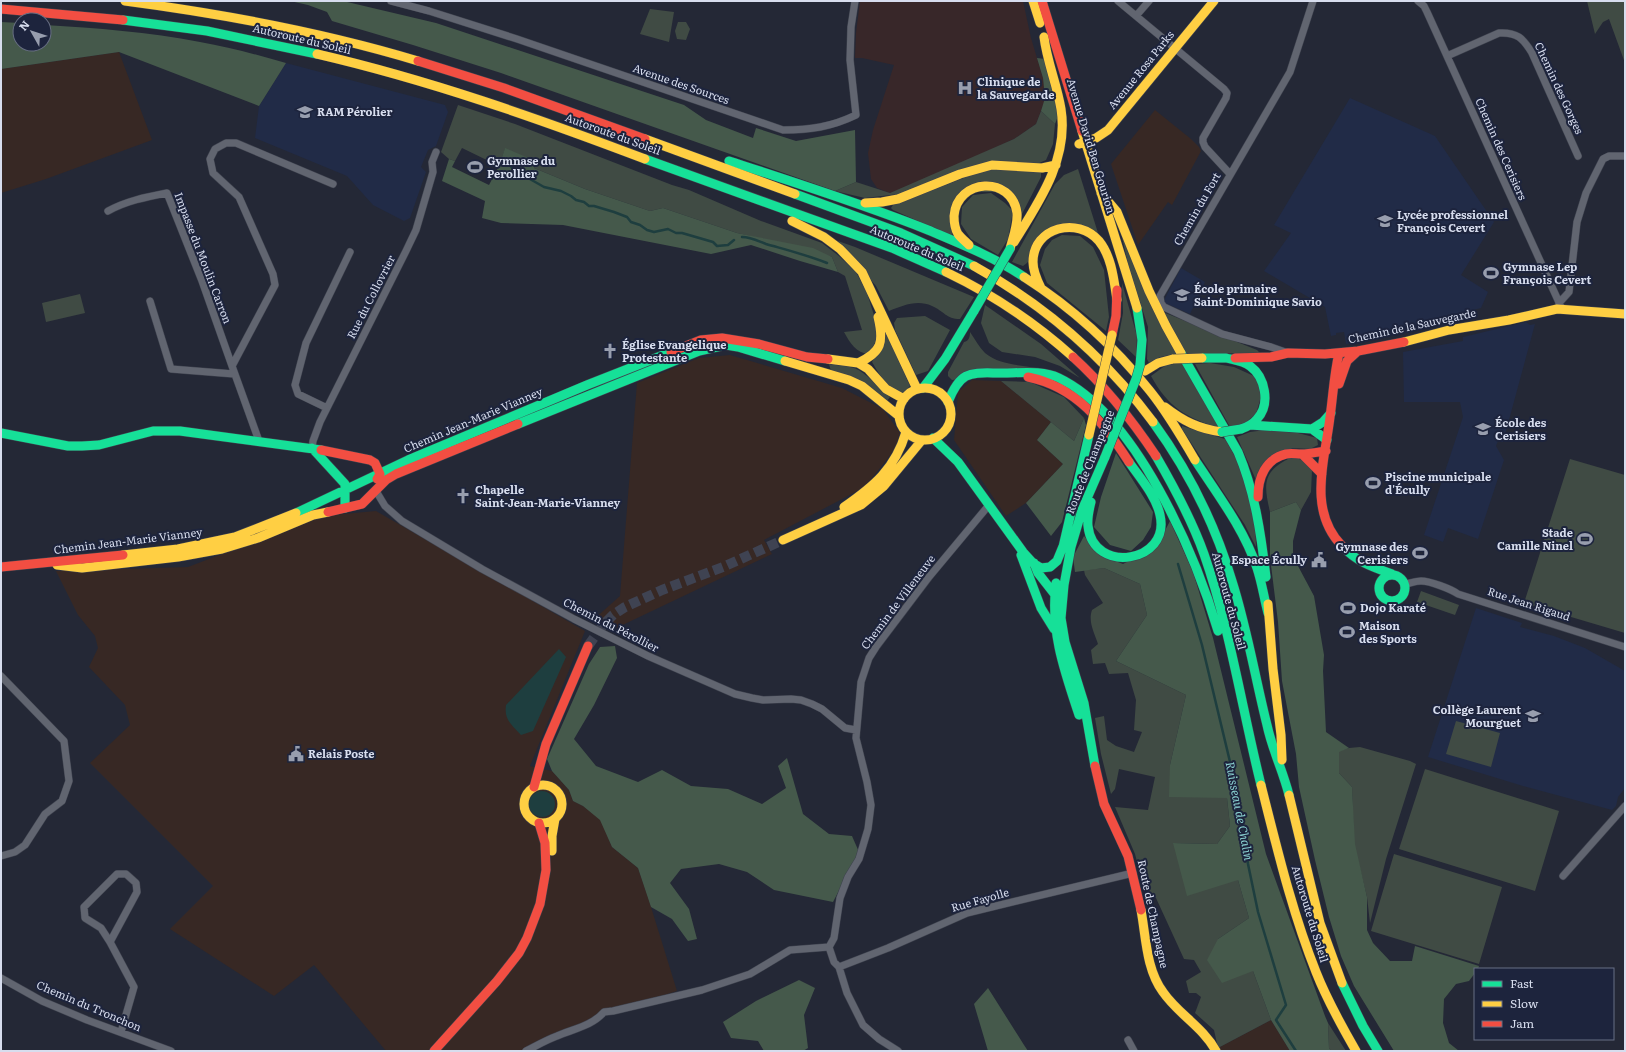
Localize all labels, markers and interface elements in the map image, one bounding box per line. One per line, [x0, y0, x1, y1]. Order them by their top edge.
north arrow [12, 12, 52, 52]
text: N [14, 16, 33, 34]
street label: Autoroute du Soleil [251, 19, 353, 57]
street label: Avenue Rosa Parks [1103, 27, 1177, 112]
street label: Chemin des Gorges [1532, 39, 1588, 136]
street label: Avenue des Sources [631, 59, 732, 107]
place label: Clinique de la Sauvegarde [977, 73, 1054, 102]
street label: Avenue David Ben Gourion [1064, 76, 1120, 215]
hospital icon: Clinique de la Sauvegarde [956, 79, 974, 97]
street label: Chemin des Cerisiers [1472, 95, 1532, 202]
school or university icon: RAM Pérolier [296, 103, 314, 121]
place label: RAM Pérolier [317, 103, 392, 119]
street label: Autoroute du Soleil [563, 108, 664, 158]
place label: Gymnase du Perollier [487, 152, 556, 181]
sports icon: Gymnase du Perollier [466, 158, 484, 176]
street label: Chemin du Fort [1169, 168, 1224, 248]
street label: Impasse du Moulin Carron [171, 190, 236, 326]
place label: Lycée professionnel François Cevert [1397, 206, 1508, 235]
school or university icon: Lycée professionnel François Cevert [1376, 212, 1394, 230]
street label: Autoroute du Soleil [868, 220, 967, 274]
street label: Rue du Collovrier [342, 251, 398, 341]
place label: Gymnase Lep François Cevert [1503, 258, 1592, 287]
sports icon: Gymnase Lep François Cevert [1482, 264, 1500, 282]
place label: École primaire Saint-Dominique Savio [1194, 280, 1322, 309]
school or university icon: École primaire Saint-Dominique Savio [1173, 286, 1191, 304]
street label: Chemin de la Sauvegarde [1346, 304, 1478, 346]
place label: Église Evangelique Protestante [622, 336, 727, 365]
church icon: Église Evangelique Protestante [601, 342, 619, 360]
street label: Chemin Jean-Marie Vianney [401, 382, 545, 456]
street label: Route de Champagne [1061, 407, 1117, 516]
place label: École des Cerisiers [1495, 414, 1547, 443]
school or university icon: École des Cerisiers [1474, 420, 1492, 438]
place label: Piscine municipale d'Écully [1385, 468, 1491, 497]
sports icon: Piscine municipale d'Écully [1364, 474, 1382, 492]
place label: Chapelle Saint-Jean-Marie-Vianney [475, 481, 621, 510]
church icon: Chapelle Saint-Jean-Marie-Vianney [454, 487, 472, 505]
street label: Chemin Jean-Marie Vianney [53, 523, 204, 557]
place label: Stade Camille Ninel [1497, 524, 1573, 553]
sports icon: Stade Camille Ninel [1576, 530, 1594, 548]
place label: Gymnase des Cerisiers [1335, 538, 1409, 567]
sports icon: Gymnase des Cerisiers [1411, 544, 1429, 562]
street label: Autoroute du Soleil [1209, 550, 1251, 652]
street label: Chemin de Villeneuve [856, 551, 938, 652]
place label: Espace Écully [1231, 551, 1307, 567]
public building icon: Espace Écully [1310, 551, 1328, 569]
street label: Rue Jean Rigaud [1486, 582, 1573, 624]
street label: Chemin du Pérollier [561, 593, 663, 656]
sports icon: Dojo Karaté [1339, 599, 1357, 617]
place label: Dojo Karaté [1360, 599, 1426, 615]
place label: Maison des Sports [1359, 617, 1417, 646]
sports icon: Maison des Sports [1338, 623, 1356, 641]
place label: Collège Laurent Mourguet [1433, 701, 1521, 730]
school or university icon: Collège Laurent Mourguet [1524, 707, 1542, 725]
public building icon: Relais Poste [287, 745, 305, 763]
place label: Relais Poste [308, 745, 374, 761]
water label: Ruisseau de Chalin [1222, 760, 1258, 862]
street label: Route de Champagne [1135, 858, 1173, 970]
street label: Autoroute du Soleil [1289, 863, 1333, 964]
street label: Rue Fayolle [949, 883, 1011, 915]
legend [1474, 968, 1614, 1040]
text: Fast [1510, 974, 1534, 992]
street label: Chemin du Tronchon [34, 976, 144, 1034]
text: Slow [1510, 994, 1539, 1012]
text: Jam [1510, 1014, 1535, 1032]

